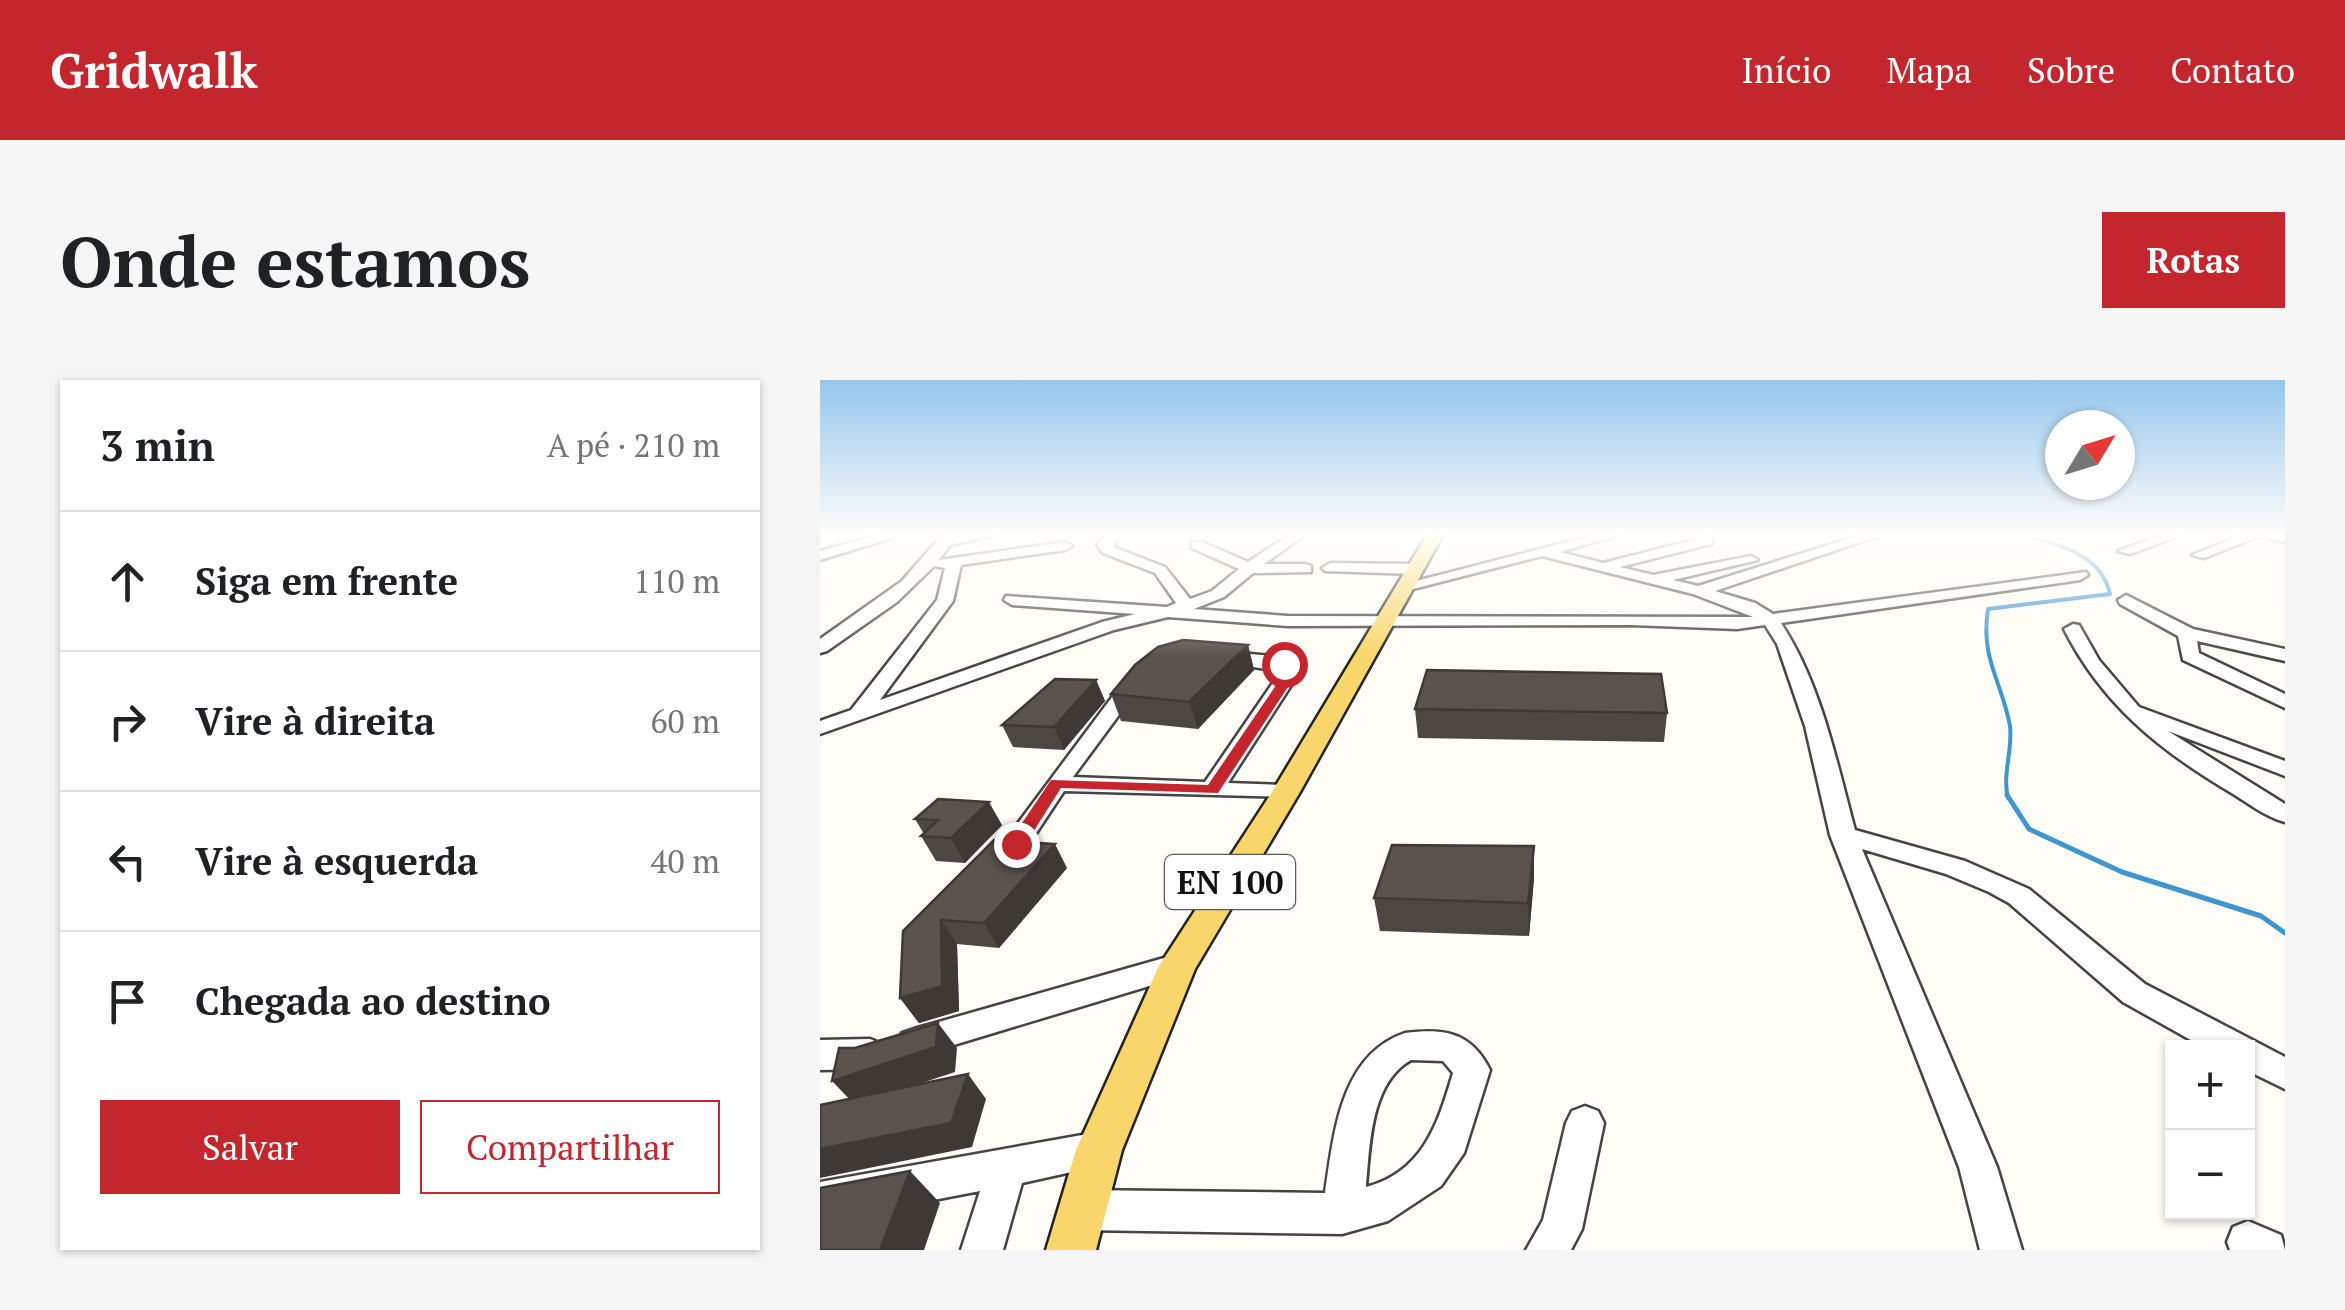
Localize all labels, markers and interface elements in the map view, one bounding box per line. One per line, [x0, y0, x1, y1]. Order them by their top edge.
text: Gridwalk [50, 38, 258, 102]
text: Início [1742, 47, 1831, 93]
text: Mapa [1886, 47, 1972, 93]
text: Sobre [2027, 47, 2115, 93]
text: Contato [2170, 47, 2295, 93]
button: Rotas [2102, 212, 2285, 308]
text: Onde estamos [60, 214, 530, 307]
north arrow [2045, 410, 2135, 500]
text: 3 min [100, 417, 215, 473]
text: A pé · 210 m [547, 424, 720, 466]
icon: ahead [100, 554, 155, 609]
text: Siga em frente [195, 556, 458, 606]
text: 110 m [633, 560, 720, 602]
route start [1262, 642, 1308, 688]
icon: right [100, 694, 155, 749]
text: Vire à direita [195, 696, 435, 746]
text: 60 m [650, 700, 720, 742]
route end [994, 822, 1040, 868]
icon: left [100, 834, 155, 889]
text: Vire à esquerda [195, 836, 478, 886]
text: 40 m [650, 840, 720, 882]
road number: EN 100 [1165, 855, 1295, 909]
icon: arrive [100, 974, 155, 1029]
text: Chegada ao destino [195, 976, 550, 1026]
map controls [2165, 1040, 2255, 1220]
button: + [2165, 1040, 2255, 1130]
button: Salvar [100, 1100, 400, 1194]
button: Compartilhar [420, 1100, 720, 1194]
button: − [2165, 1130, 2255, 1220]

